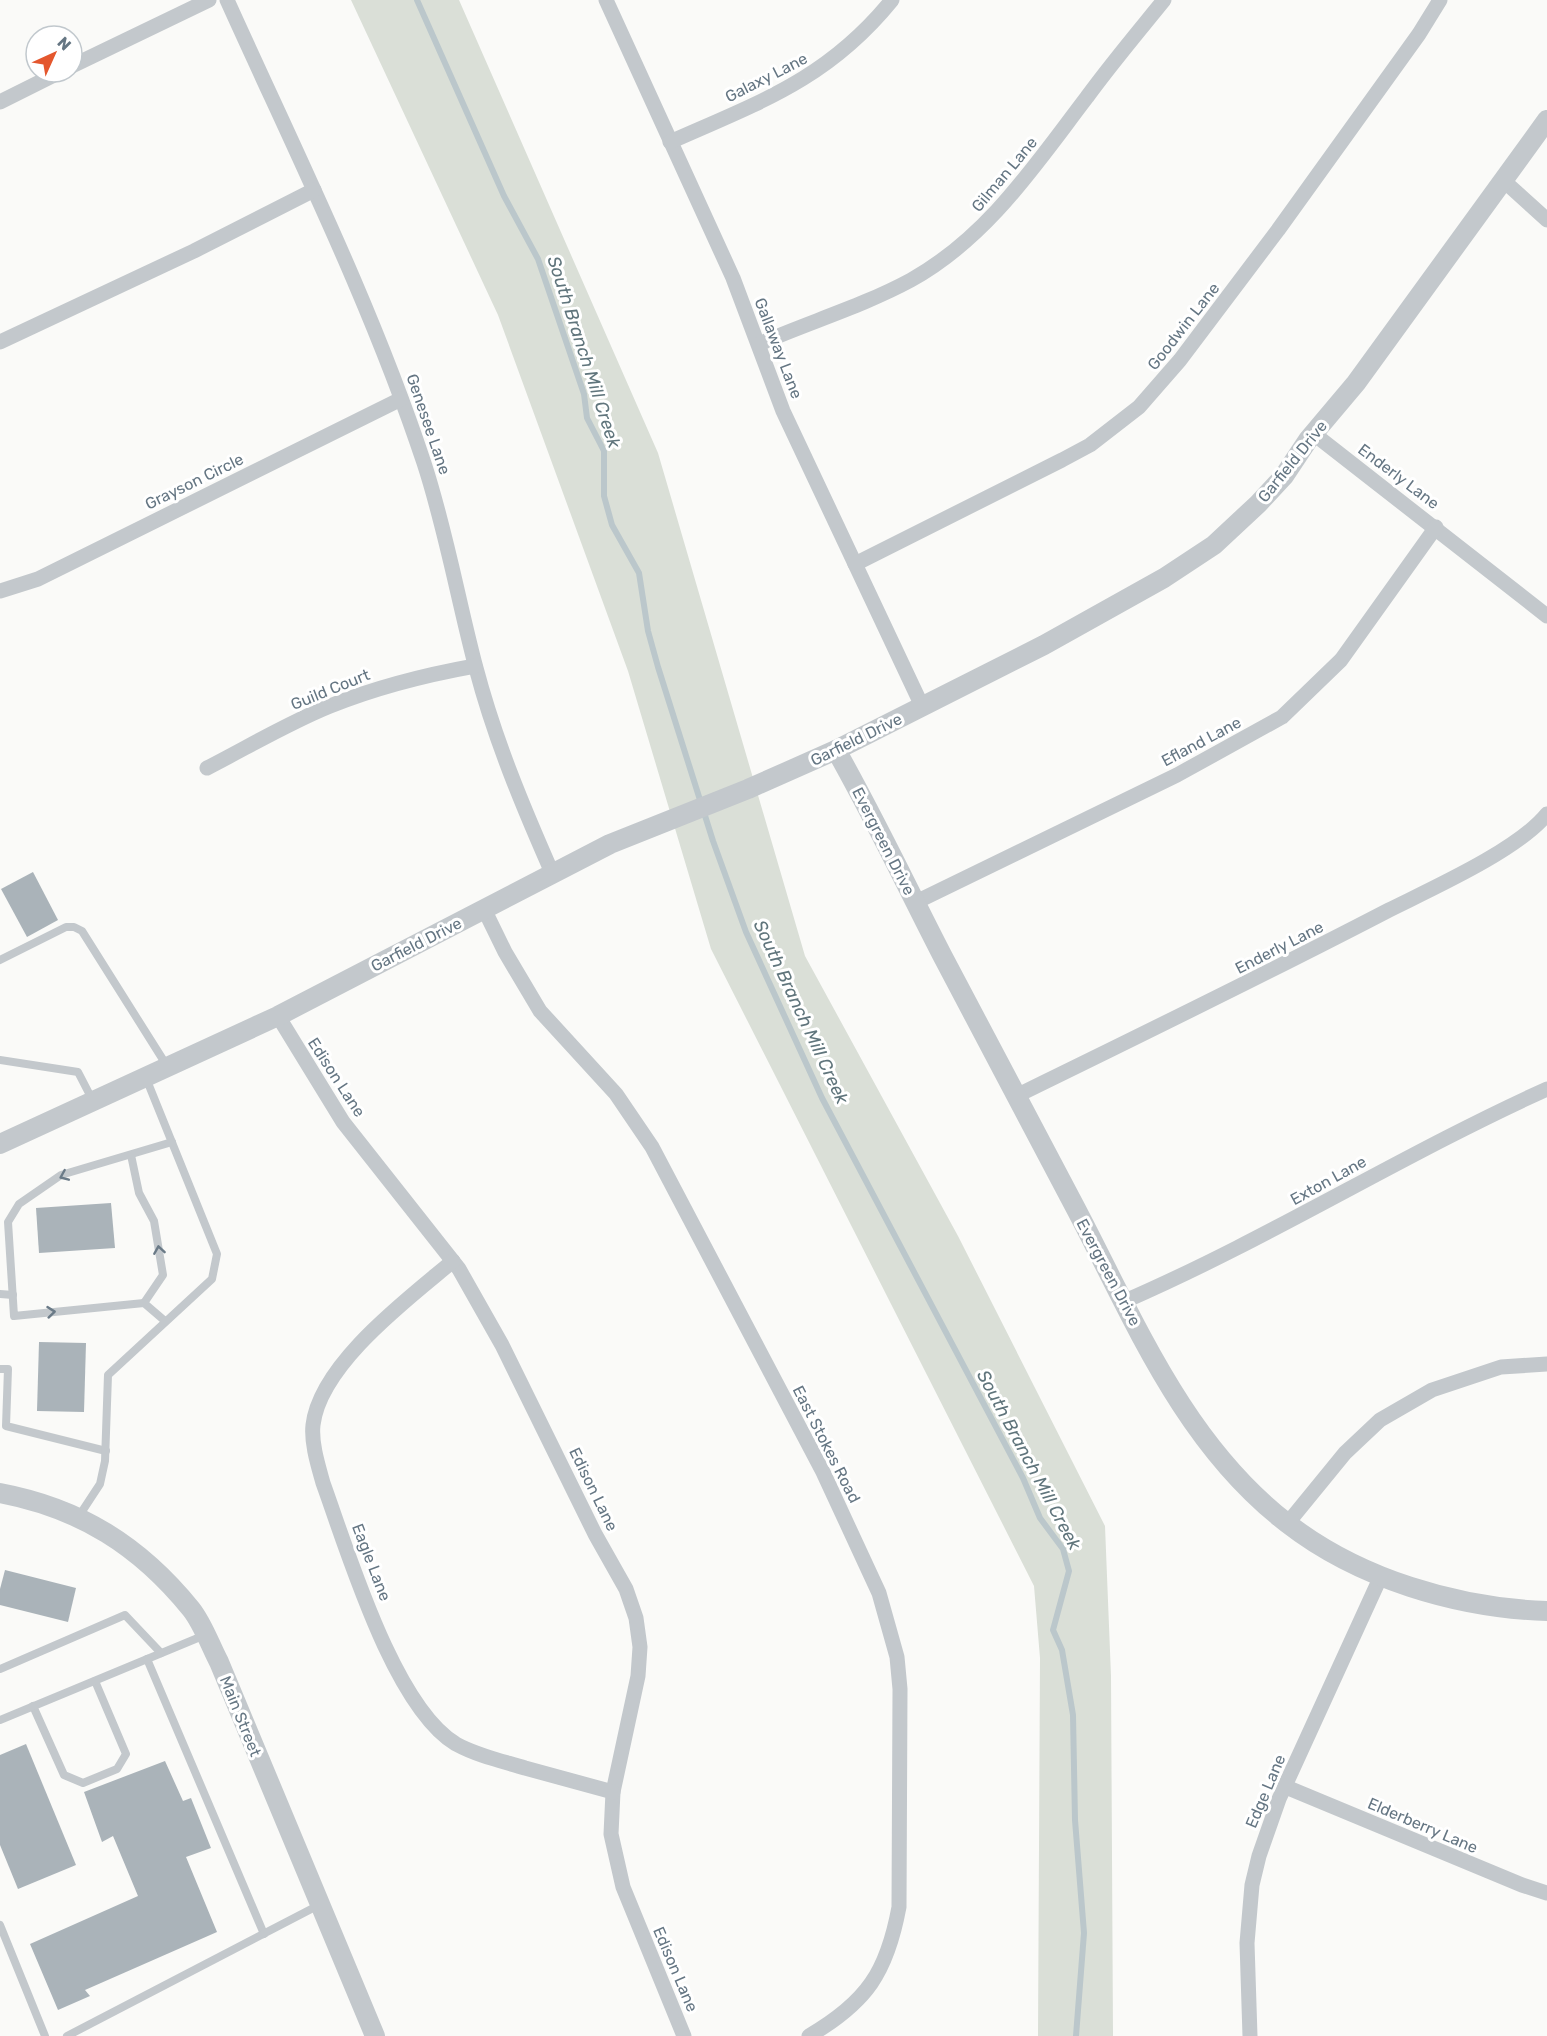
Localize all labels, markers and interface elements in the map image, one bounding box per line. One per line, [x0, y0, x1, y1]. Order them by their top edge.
north arrow [24, 24, 84, 84]
text: N [53, 33, 75, 55]
street label: Galaxy Lane [722, 49, 811, 106]
street label: Gilman Lane [968, 133, 1041, 216]
water label: South Branch Mill Creek [543, 253, 626, 451]
street label: Goodwin Lane [1143, 279, 1223, 374]
street label: Gallaway Lane [751, 295, 806, 401]
street label: Genesee Lane [402, 371, 455, 477]
street label: Garfield Drive [1254, 417, 1331, 506]
street label: Enderly Lane [1354, 440, 1443, 513]
street label: Grayson Circle [142, 449, 247, 513]
street label: Guild Court [288, 665, 372, 714]
street label: Garfield Drive [807, 709, 905, 770]
street label: Efland Lane [1158, 712, 1244, 770]
street label: Evergreen Drive [848, 784, 919, 898]
street label: Garfield Drive [368, 913, 465, 975]
water label: South Branch Mill Creek [749, 916, 854, 1108]
street label: Enderly Lane [1232, 917, 1327, 978]
street label: Edison Lane [304, 1034, 369, 1120]
street label: Exton Lane [1287, 1152, 1370, 1209]
one-way arrow [59, 1169, 70, 1181]
street label: Evergreen Drive [1072, 1215, 1145, 1329]
one-way arrow [153, 1245, 165, 1255]
one-way arrow [46, 1306, 55, 1319]
water label: South Branch Mill Creek [972, 1366, 1086, 1554]
street label: East Stokes Road [789, 1382, 864, 1506]
street label: Edison Lane [565, 1444, 622, 1534]
street label: Eagle Lane [348, 1521, 395, 1604]
street label: Main Street [216, 1673, 265, 1759]
street label: Edge Lane [1241, 1752, 1289, 1831]
street label: Elderberry Lane [1365, 1794, 1481, 1857]
street label: Edison Lane [649, 1924, 702, 2015]

